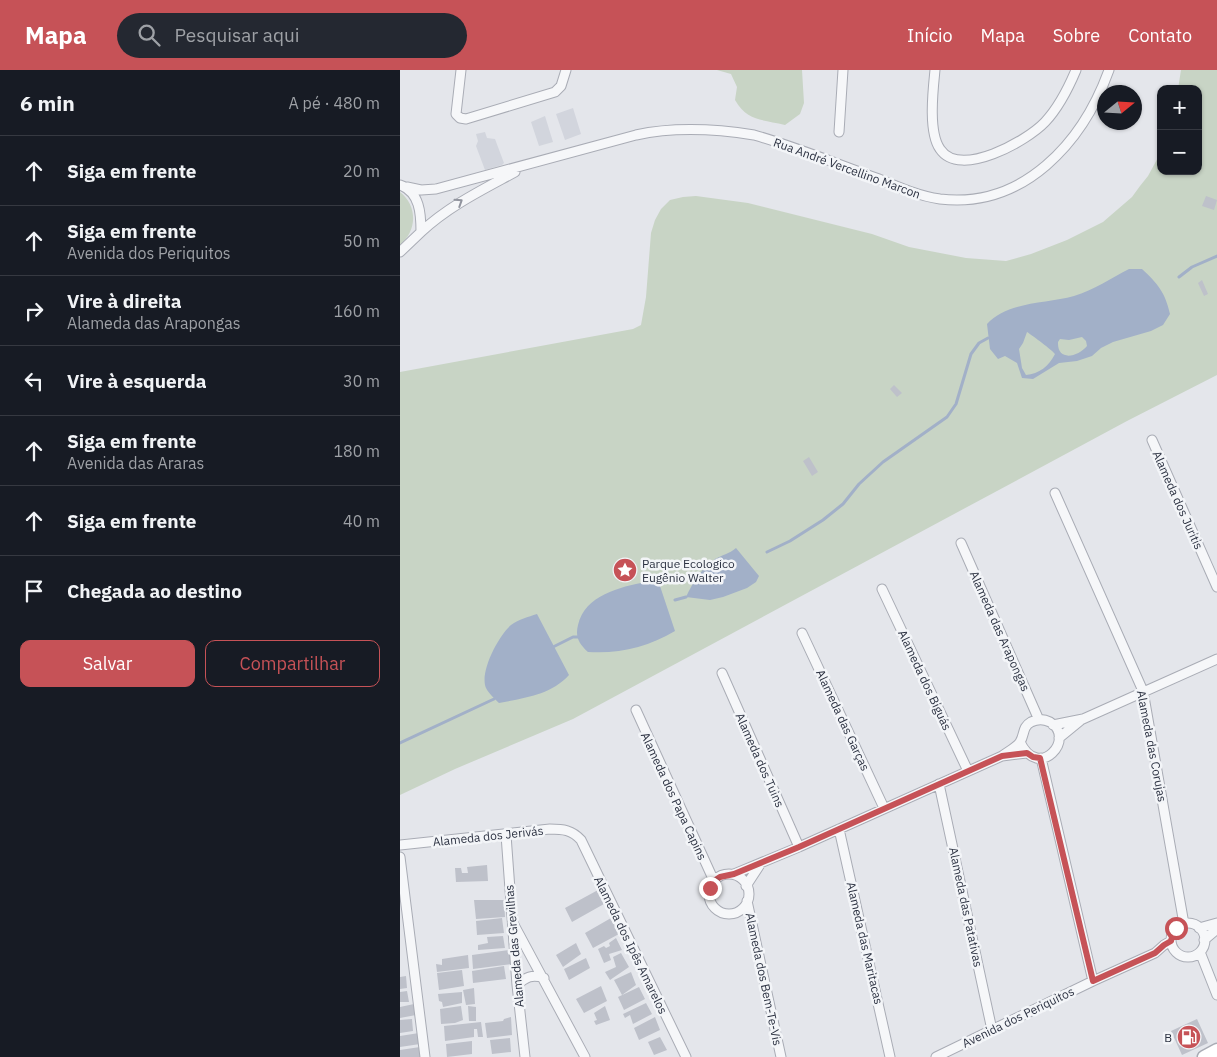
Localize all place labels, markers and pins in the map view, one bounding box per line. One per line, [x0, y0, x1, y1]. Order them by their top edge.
place label: Parque Ecologico Eugênio Walter [642, 556, 735, 585]
place icon: Parque Ecologico Eugênio Walter [612, 557, 638, 583]
fuel station icon: B [1176, 1024, 1202, 1050]
place label: B [1164, 1030, 1172, 1045]

